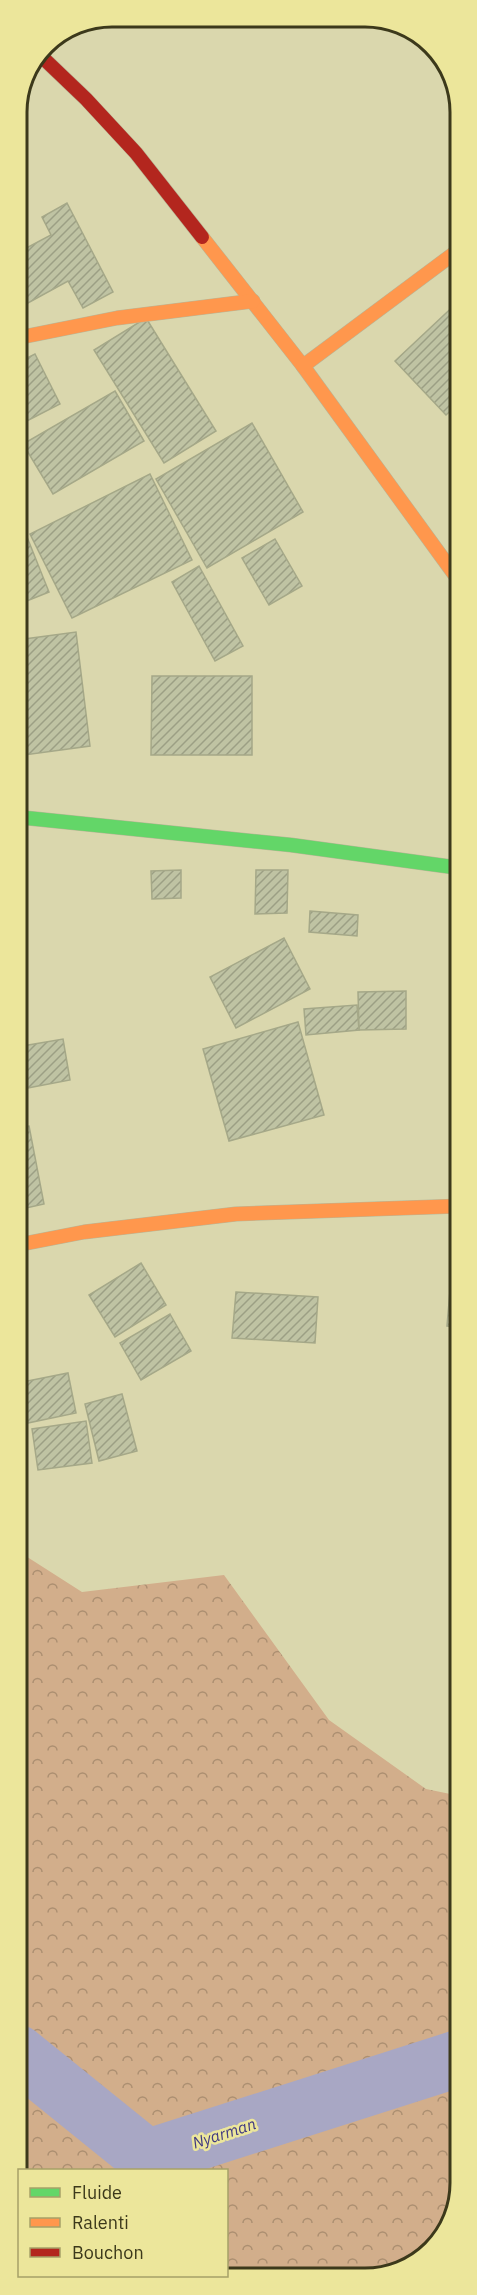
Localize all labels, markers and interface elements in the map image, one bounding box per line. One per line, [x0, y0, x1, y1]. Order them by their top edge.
water label: Nyarman [190, 2113, 258, 2153]
legend [18, 2169, 228, 2277]
text: Fluide [72, 2181, 122, 2204]
text: Ralenti [72, 2211, 129, 2234]
text: Bouchon [72, 2241, 144, 2264]

